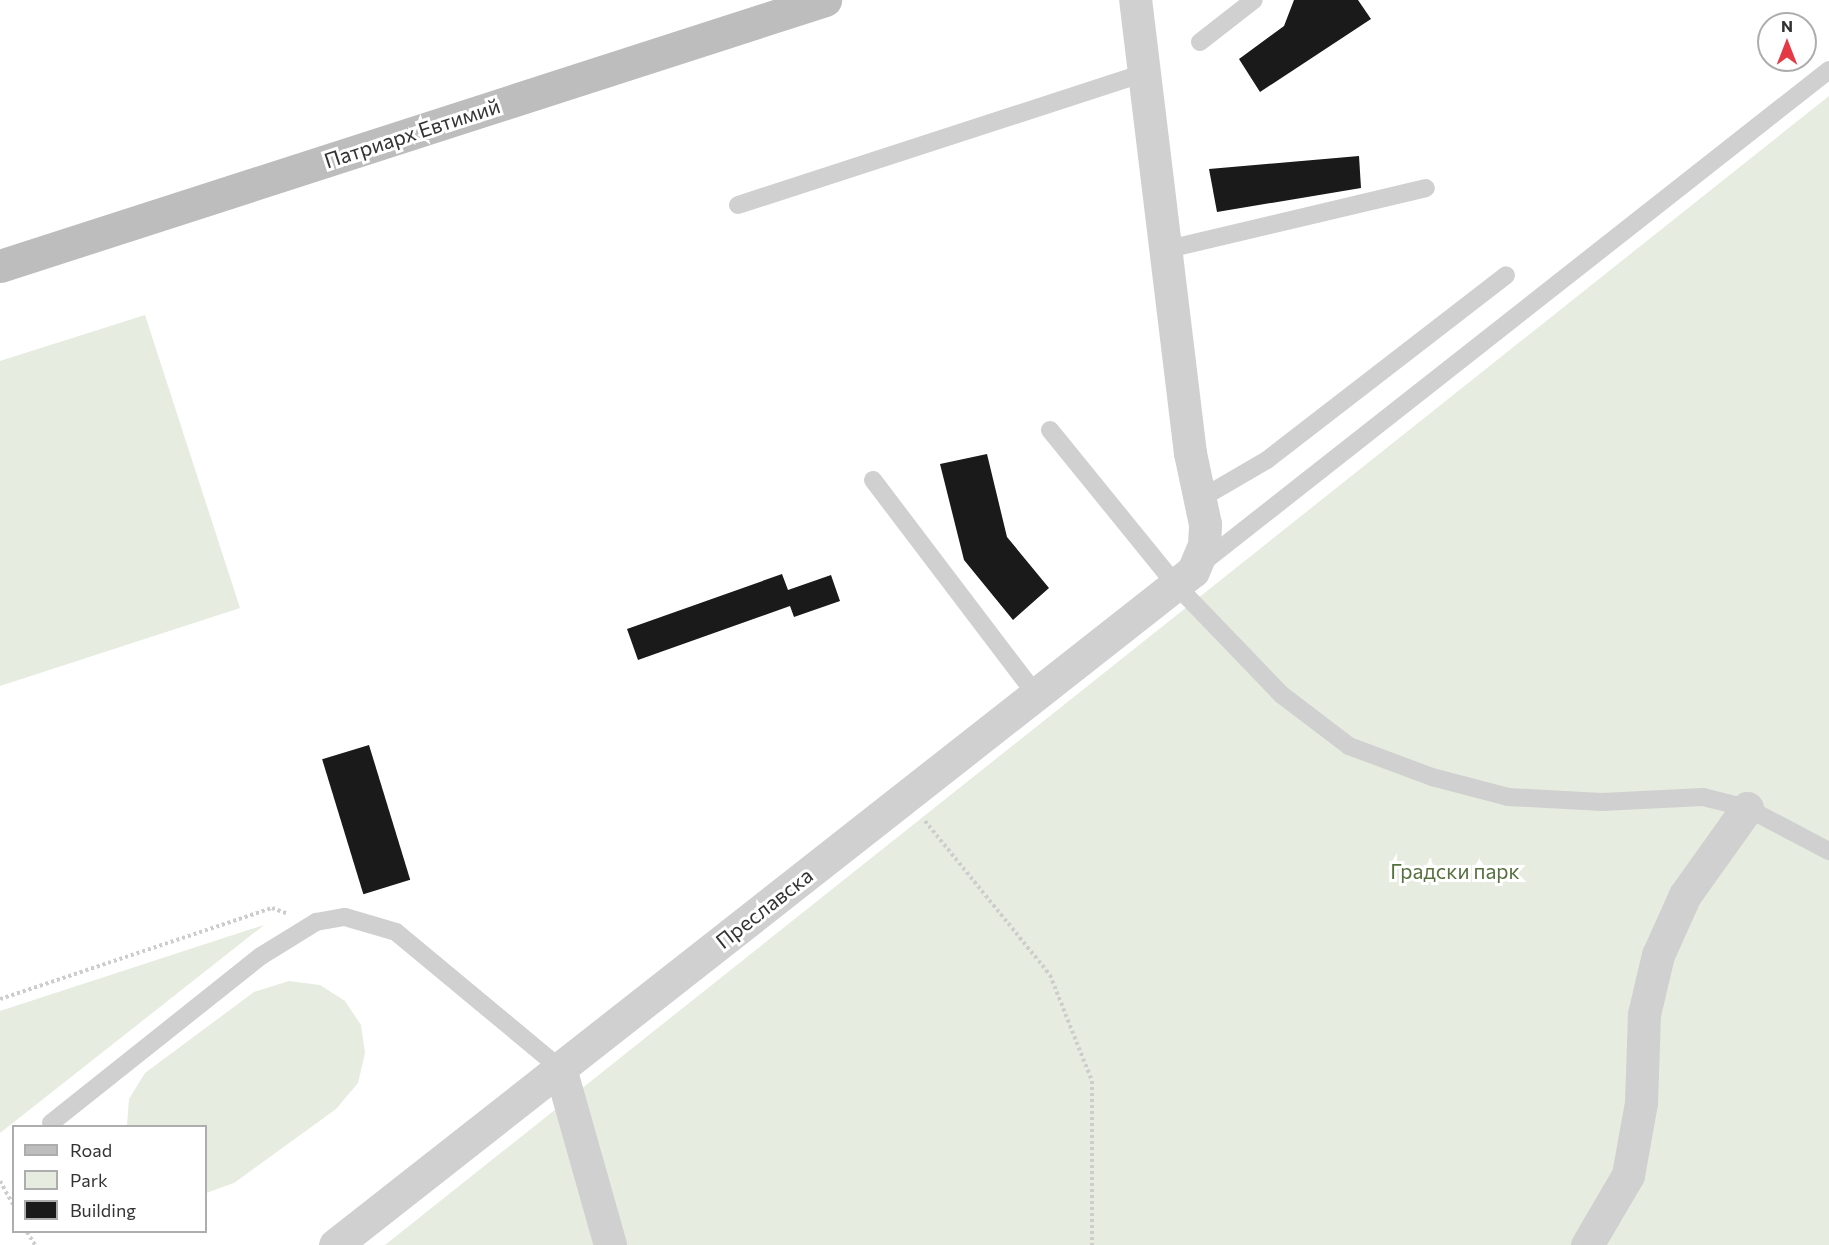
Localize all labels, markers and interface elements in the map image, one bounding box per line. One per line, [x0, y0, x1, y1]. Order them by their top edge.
north arrow [1757, 12, 1817, 72]
text: N [1781, 16, 1793, 35]
street label: Патриарх Евтимий [321, 93, 503, 173]
park label: Градски парк [1390, 858, 1520, 884]
street label: Преславска [711, 862, 817, 954]
legend [12, 1125, 207, 1233]
text: Road [70, 1139, 112, 1161]
text: Park [70, 1169, 108, 1191]
text: Building [70, 1199, 136, 1221]

